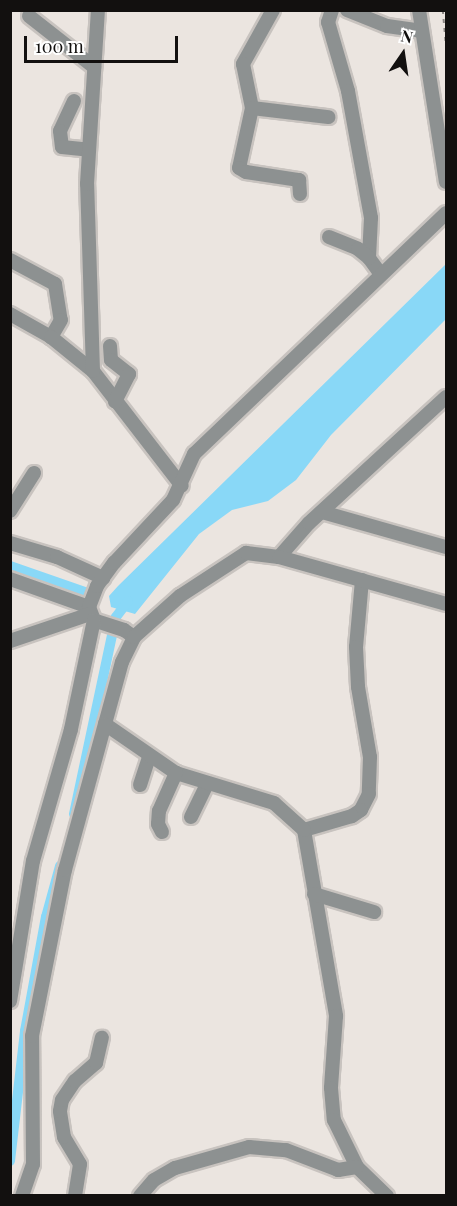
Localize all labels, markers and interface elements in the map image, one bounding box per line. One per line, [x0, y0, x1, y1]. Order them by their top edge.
scale bar [27, 24, 182, 62]
north arrow [373, 24, 433, 84]
text: N [399, 24, 415, 48]
text: 100 m [35, 34, 84, 58]

